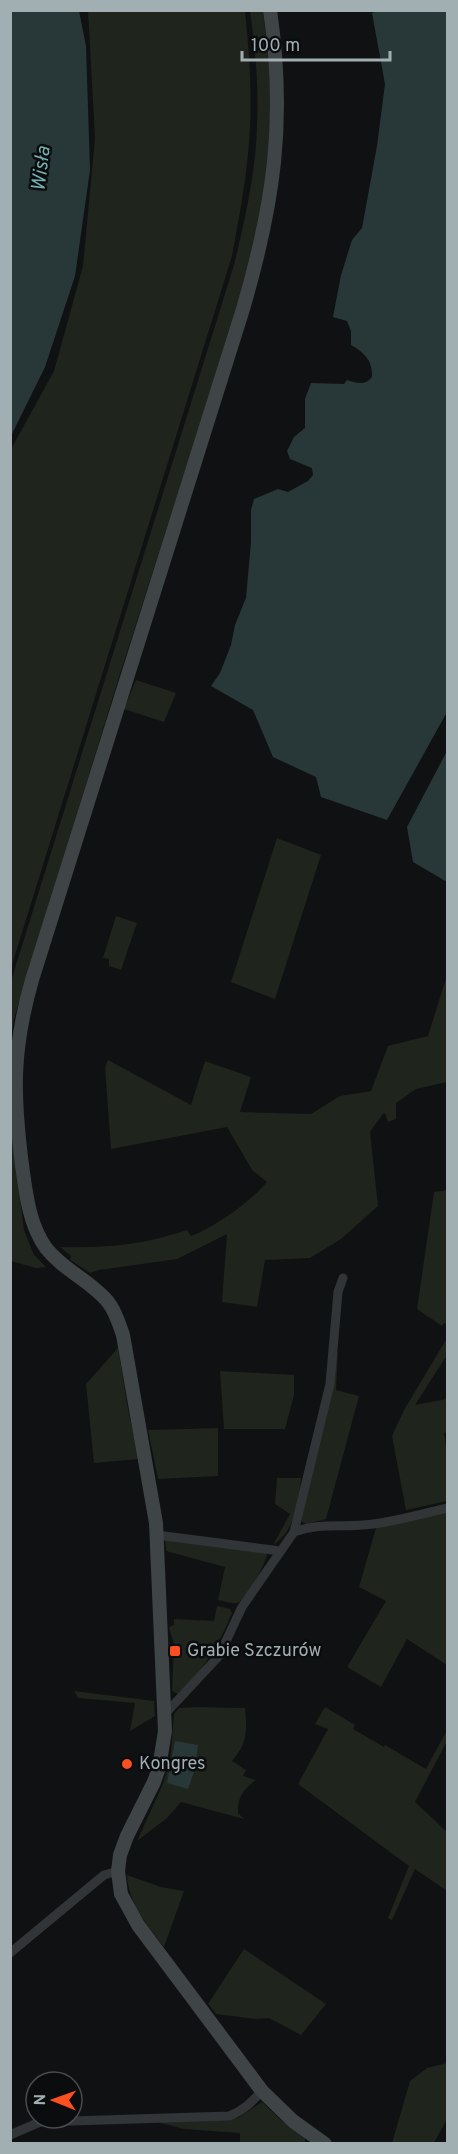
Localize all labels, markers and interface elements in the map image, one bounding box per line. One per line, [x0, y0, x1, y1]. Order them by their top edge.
scale bar [242, 24, 390, 62]
text: 100 m [251, 35, 300, 58]
water label: Wisła [26, 144, 58, 193]
place label: Grabie Szczurów [187, 1640, 322, 1663]
marker: Grabie Szczurów [168, 1644, 182, 1658]
place label: Kongres [139, 1753, 206, 1776]
marker: Kongres [120, 1757, 134, 1771]
north arrow [24, 2070, 84, 2130]
text: N [31, 2094, 51, 2106]

